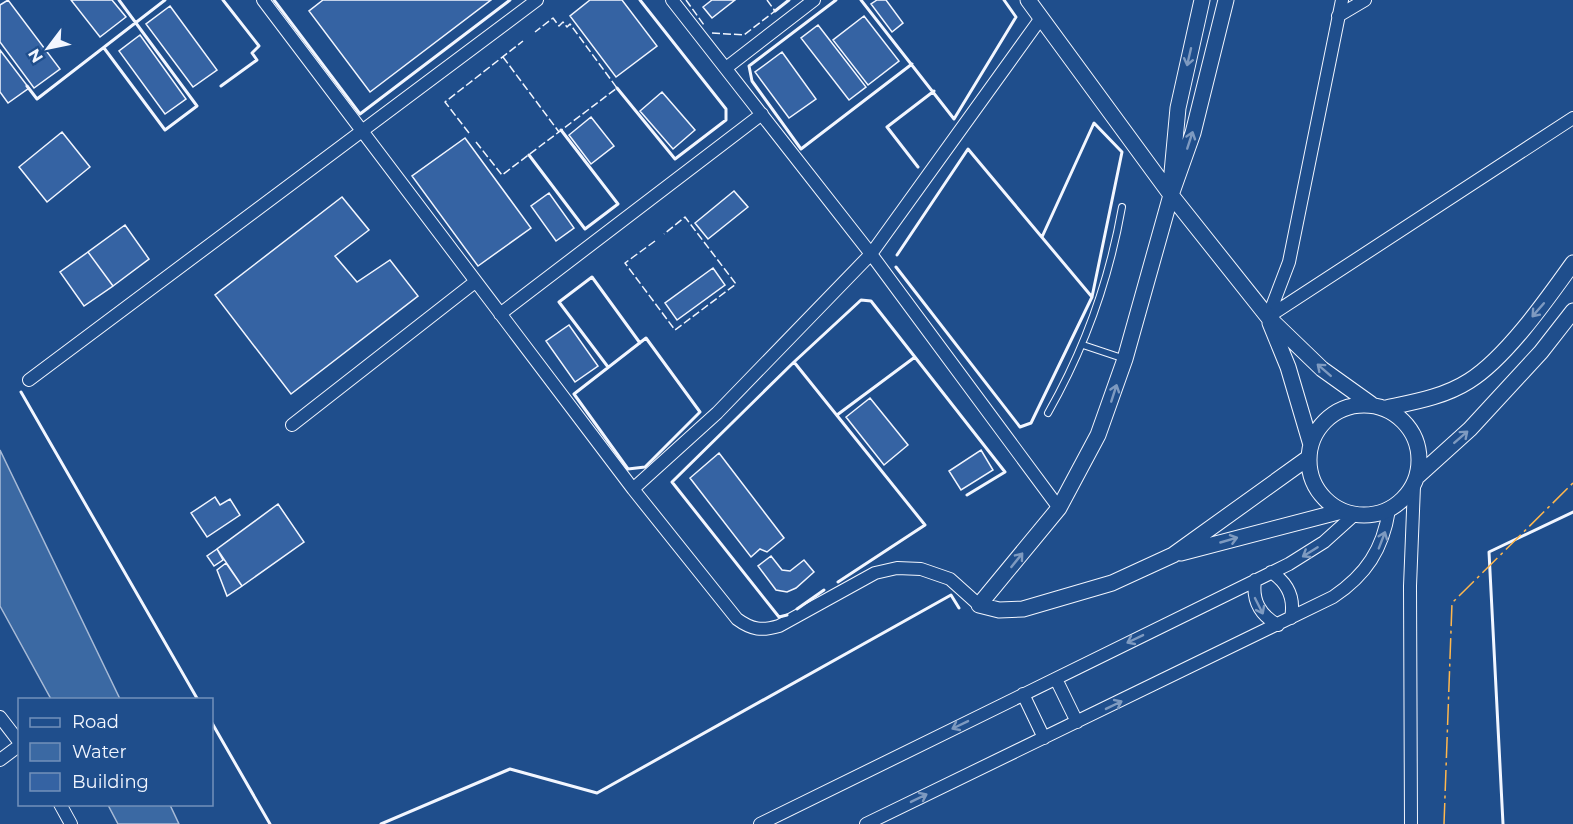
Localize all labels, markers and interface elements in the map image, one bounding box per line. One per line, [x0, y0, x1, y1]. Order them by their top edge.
north arrow [18, 18, 78, 78]
text: N [24, 45, 47, 66]
one-way arrow [1182, 47, 1194, 66]
one-way arrow [1186, 131, 1197, 150]
one-way arrow [1532, 302, 1545, 318]
one-way arrow [1317, 363, 1332, 377]
one-way arrow [1109, 384, 1120, 403]
one-way arrow [1454, 430, 1469, 444]
one-way arrow [1377, 531, 1388, 550]
one-way arrow [1219, 534, 1238, 546]
one-way arrow [1302, 546, 1318, 558]
one-way arrow [1010, 552, 1023, 568]
one-way arrow [1254, 597, 1266, 615]
one-way arrow [1127, 634, 1145, 646]
legend [18, 698, 213, 806]
one-way arrow [1104, 698, 1122, 710]
text: Road [72, 711, 119, 733]
one-way arrow [952, 720, 970, 731]
text: Water [72, 741, 127, 763]
text: Building [72, 771, 149, 793]
one-way arrow [909, 792, 927, 804]

